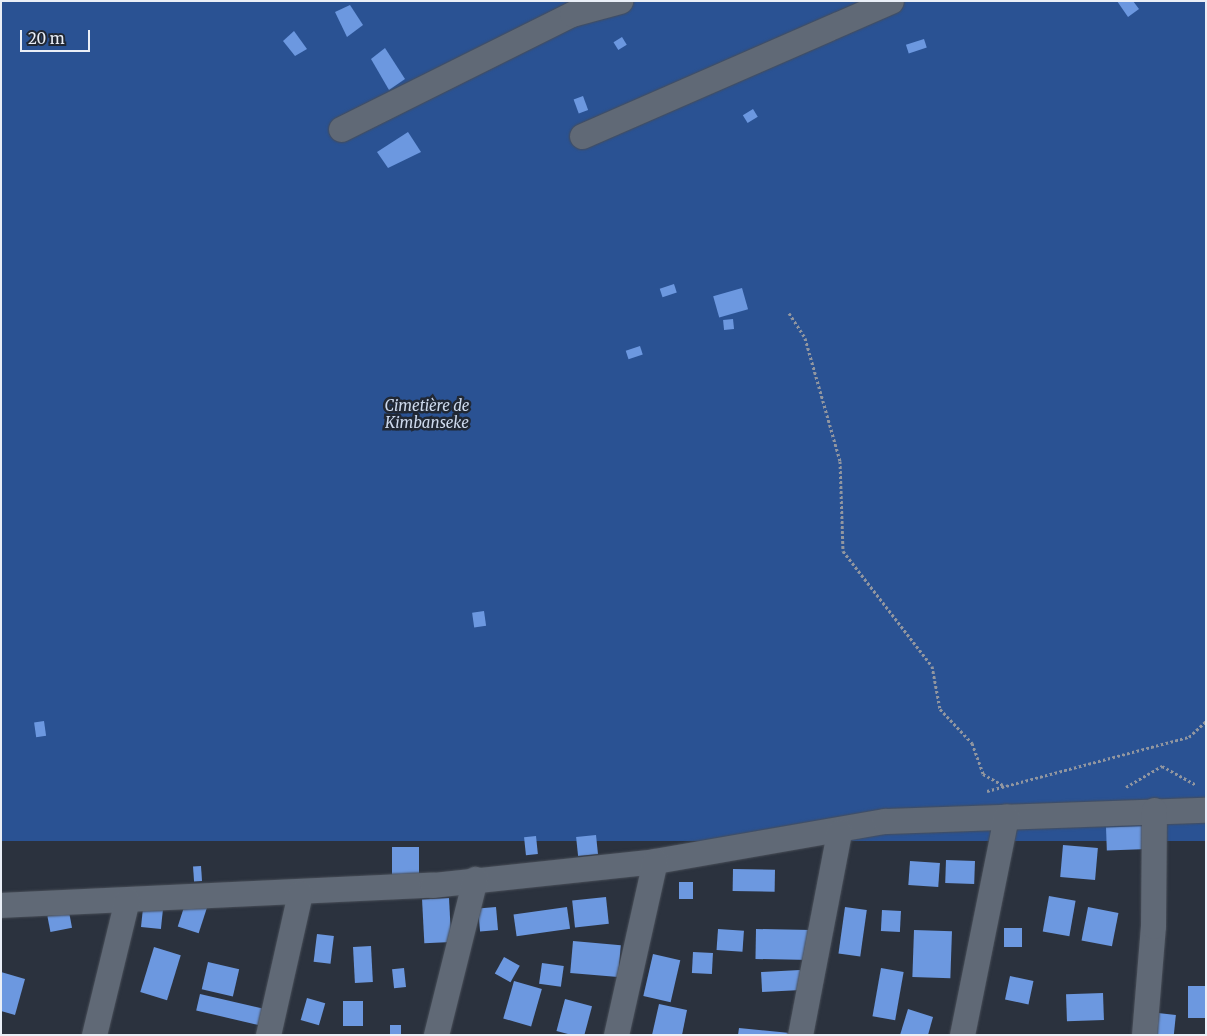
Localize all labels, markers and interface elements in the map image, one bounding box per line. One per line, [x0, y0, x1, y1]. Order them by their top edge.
scale bar [22, 20, 92, 52]
text: 20 m [28, 29, 65, 48]
park label: Cimetière de Kimbanseke [385, 396, 469, 431]

